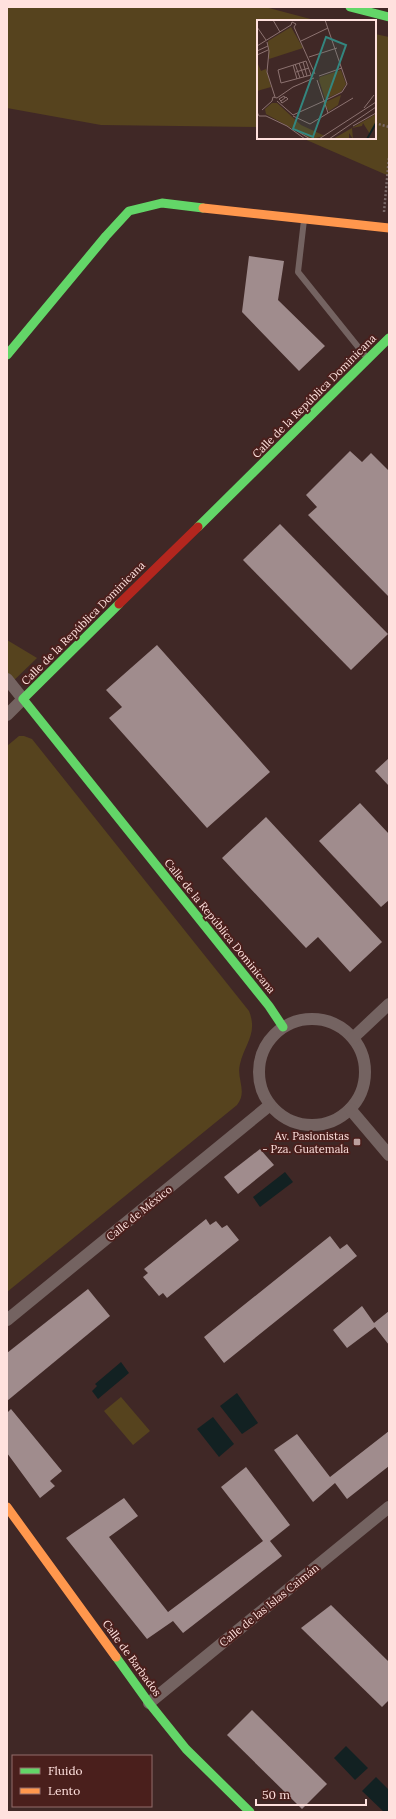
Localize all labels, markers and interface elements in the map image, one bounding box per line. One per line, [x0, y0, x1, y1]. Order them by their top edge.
inset map [257, 20, 376, 139]
street label: Calle de la República Dominicana [249, 331, 379, 461]
street label: Calle de la República Dominicana [18, 558, 148, 688]
street label: Calle de la República Dominicana [161, 856, 279, 996]
place label: Av. Pasionistas - Pza. Guatemala [262, 1129, 349, 1156]
marker: Av. Pasionistas - Pza. Guatemala [352, 1137, 362, 1147]
street label: Calle de México [103, 1182, 175, 1244]
street label: Calle de las Islas Caimán [216, 1560, 322, 1650]
street label: Calle de Barbados [100, 1617, 164, 1699]
legend [12, 1755, 152, 1807]
text: Fluido [48, 1763, 83, 1778]
scale bar [256, 1781, 366, 1807]
text: Lento [48, 1783, 80, 1798]
text: 50 m [262, 1787, 290, 1802]

